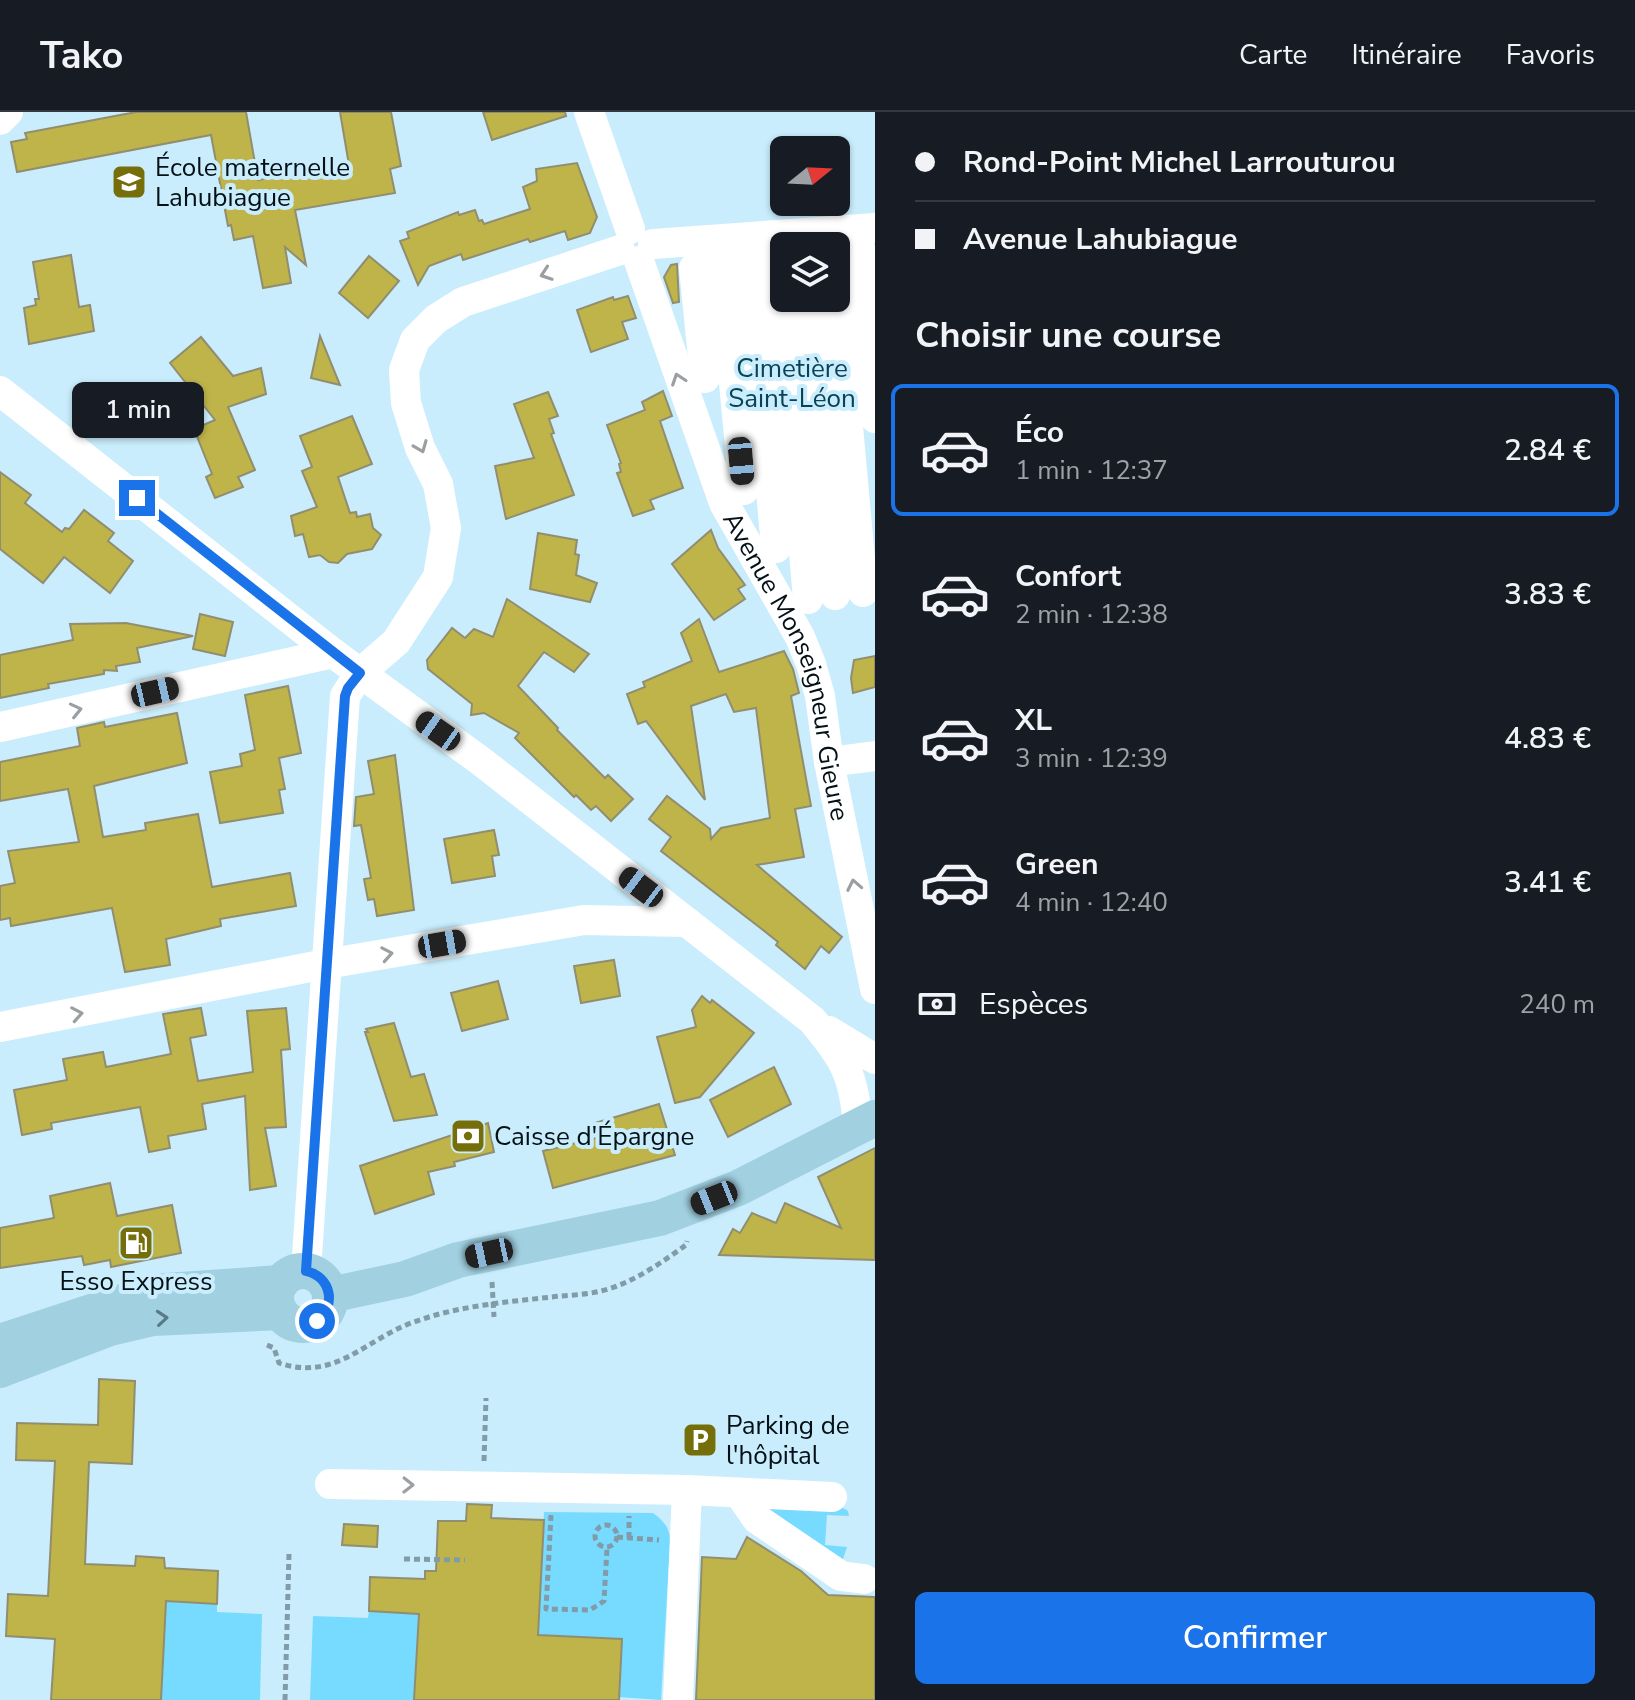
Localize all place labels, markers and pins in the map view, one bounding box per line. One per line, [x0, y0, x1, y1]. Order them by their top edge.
place label: École maternelle Lahubiague [155, 150, 350, 215]
school or university icon: École maternelle Lahubiague [110, 163, 148, 201]
bank icon: Caisse d'Épargne [449, 1117, 487, 1155]
place label: Caisse d'Épargne [494, 1119, 694, 1154]
fuel station icon: Esso Express [117, 1224, 155, 1262]
place label: Esso Express [59, 1264, 213, 1299]
place label: Parking de l'hôpital [726, 1408, 850, 1473]
parking icon: Parking de l'hôpital [681, 1421, 719, 1459]

